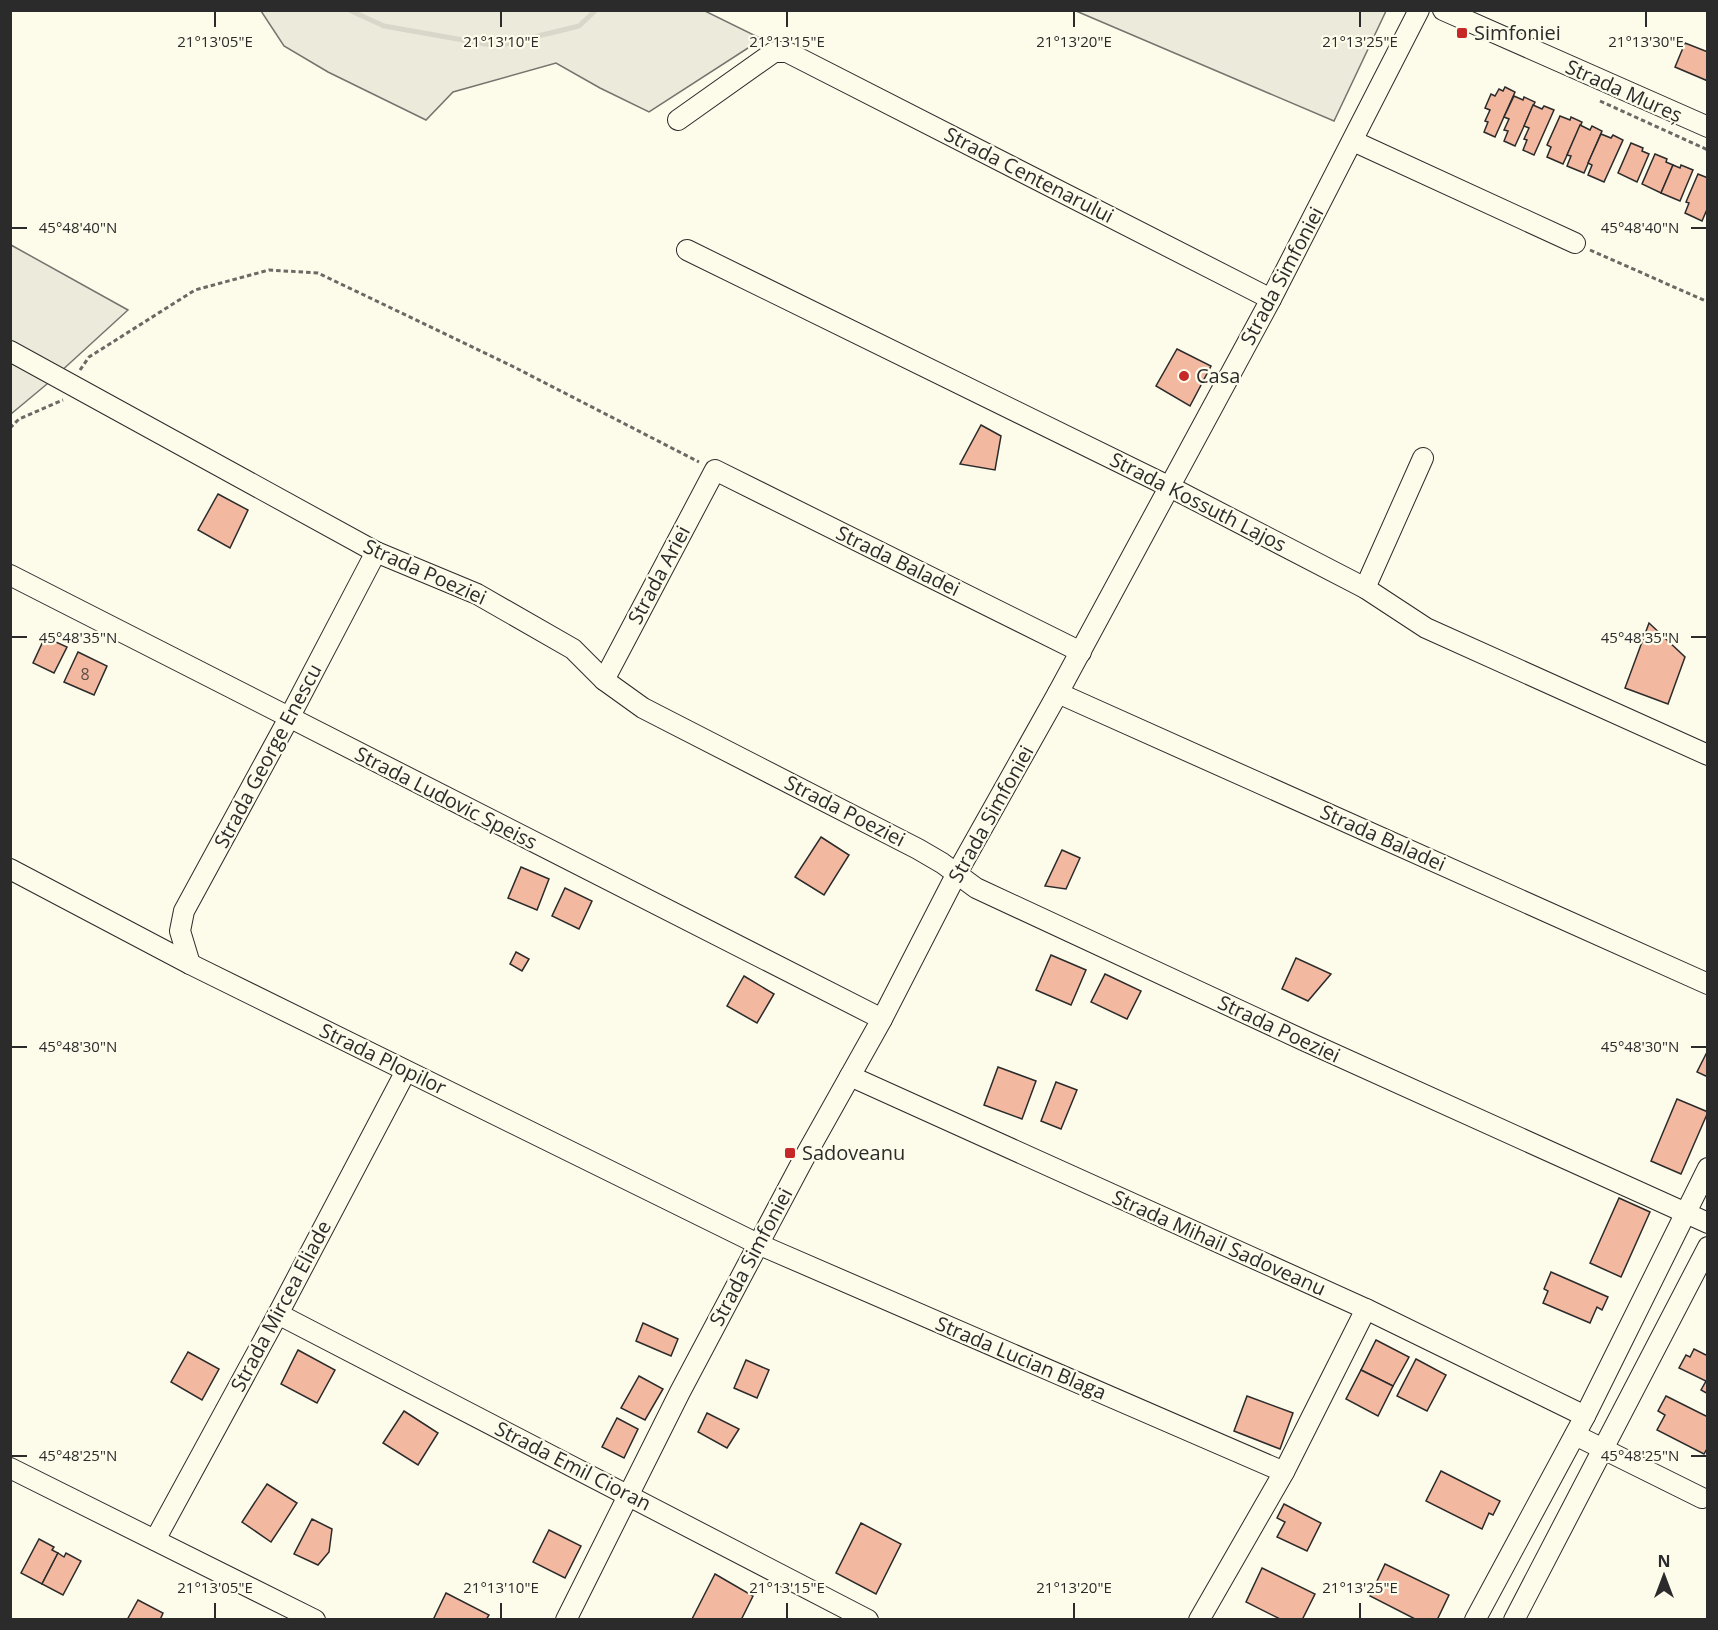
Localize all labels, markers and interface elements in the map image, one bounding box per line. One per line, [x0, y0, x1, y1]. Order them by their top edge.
place label: Simfoniei [1474, 19, 1561, 46]
marker: Simfoniei [1455, 26, 1469, 40]
text: 21°13'05"E [177, 31, 253, 51]
text: 21°13'10"E [463, 31, 539, 51]
text: 21°13'15"E [749, 31, 825, 51]
text: 21°13'20"E [1036, 31, 1112, 51]
text: 21°13'25"E [1322, 31, 1398, 51]
text: 21°13'30"E [1608, 31, 1684, 51]
street label: Strada Mureș [1562, 53, 1687, 128]
street label: Strada Centenarului [940, 120, 1118, 229]
street label: Strada Simfoniei [1234, 202, 1329, 350]
text: 45°48'40"N [39, 217, 117, 237]
text: 45°48'40"N [1601, 217, 1679, 237]
place label: Casa [1196, 362, 1240, 389]
marker: Casa [1177, 369, 1191, 383]
street label: Strada Kossuth Lajos [1106, 445, 1291, 558]
street label: Strada Baladei [832, 519, 965, 602]
street label: Strada Ariei [621, 521, 696, 629]
street label: Strada Poeziei [359, 532, 491, 611]
text: 45°48'35"N [39, 627, 117, 647]
text: 45°48'35"N [1601, 627, 1679, 647]
street label: Strada George Enescu [207, 659, 328, 853]
house number: 8 [80, 663, 90, 685]
street label: Strada Ludovic Speiss [350, 740, 542, 855]
street label: Strada Simfoniei [942, 740, 1039, 887]
street label: Strada Poeziei [780, 769, 910, 853]
street label: Strada Baladei [1316, 798, 1450, 877]
street label: Strada Poeziei [1214, 988, 1345, 1069]
street label: Strada Plopilor [315, 1016, 451, 1101]
text: 45°48'30"N [39, 1036, 117, 1056]
text: 45°48'30"N [1601, 1036, 1679, 1056]
place label: Sadoveanu [802, 1139, 905, 1166]
marker: Sadoveanu [783, 1146, 797, 1160]
street label: Strada Simfoniei [703, 1183, 798, 1331]
street label: Strada Mihail Sadoveanu [1108, 1183, 1330, 1302]
street label: Strada Mircea Eliade [224, 1216, 337, 1396]
street label: Strada Lucian Blaga [932, 1309, 1111, 1406]
street label: Strada Emil Cioran [490, 1414, 656, 1517]
text: 45°48'25"N [39, 1445, 117, 1465]
text: 45°48'25"N [1601, 1445, 1679, 1465]
north arrow [1634, 1546, 1694, 1606]
text: N [1657, 1550, 1671, 1572]
text: 21°13'05"E [177, 1577, 253, 1597]
text: 21°13'10"E [463, 1577, 539, 1597]
text: 21°13'15"E [749, 1577, 825, 1597]
text: 21°13'20"E [1036, 1577, 1112, 1597]
text: 21°13'25"E [1322, 1577, 1398, 1597]

